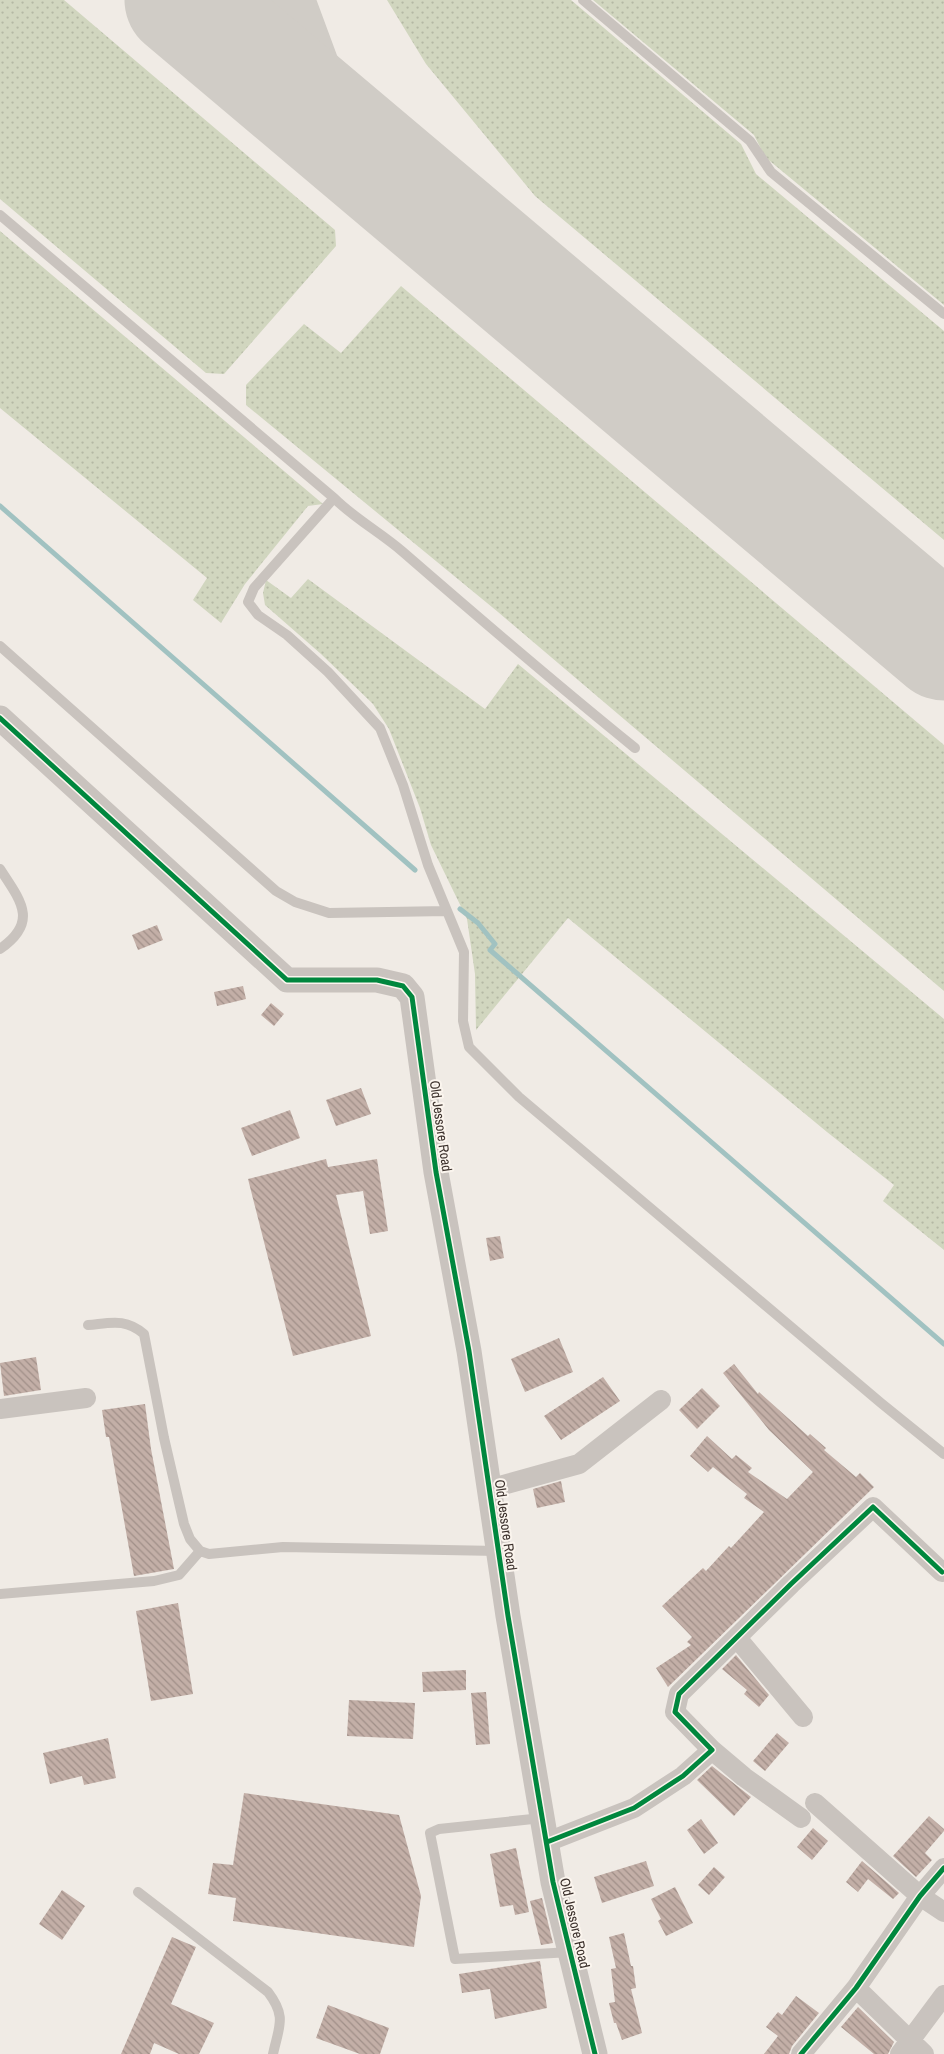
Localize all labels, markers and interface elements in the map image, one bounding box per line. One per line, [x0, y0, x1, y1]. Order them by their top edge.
street label: Old Jessore Road [426, 1079, 456, 1173]
street label: Old Jessore Road [491, 1478, 521, 1572]
street label: Old Jessore Road [556, 1876, 594, 1970]

